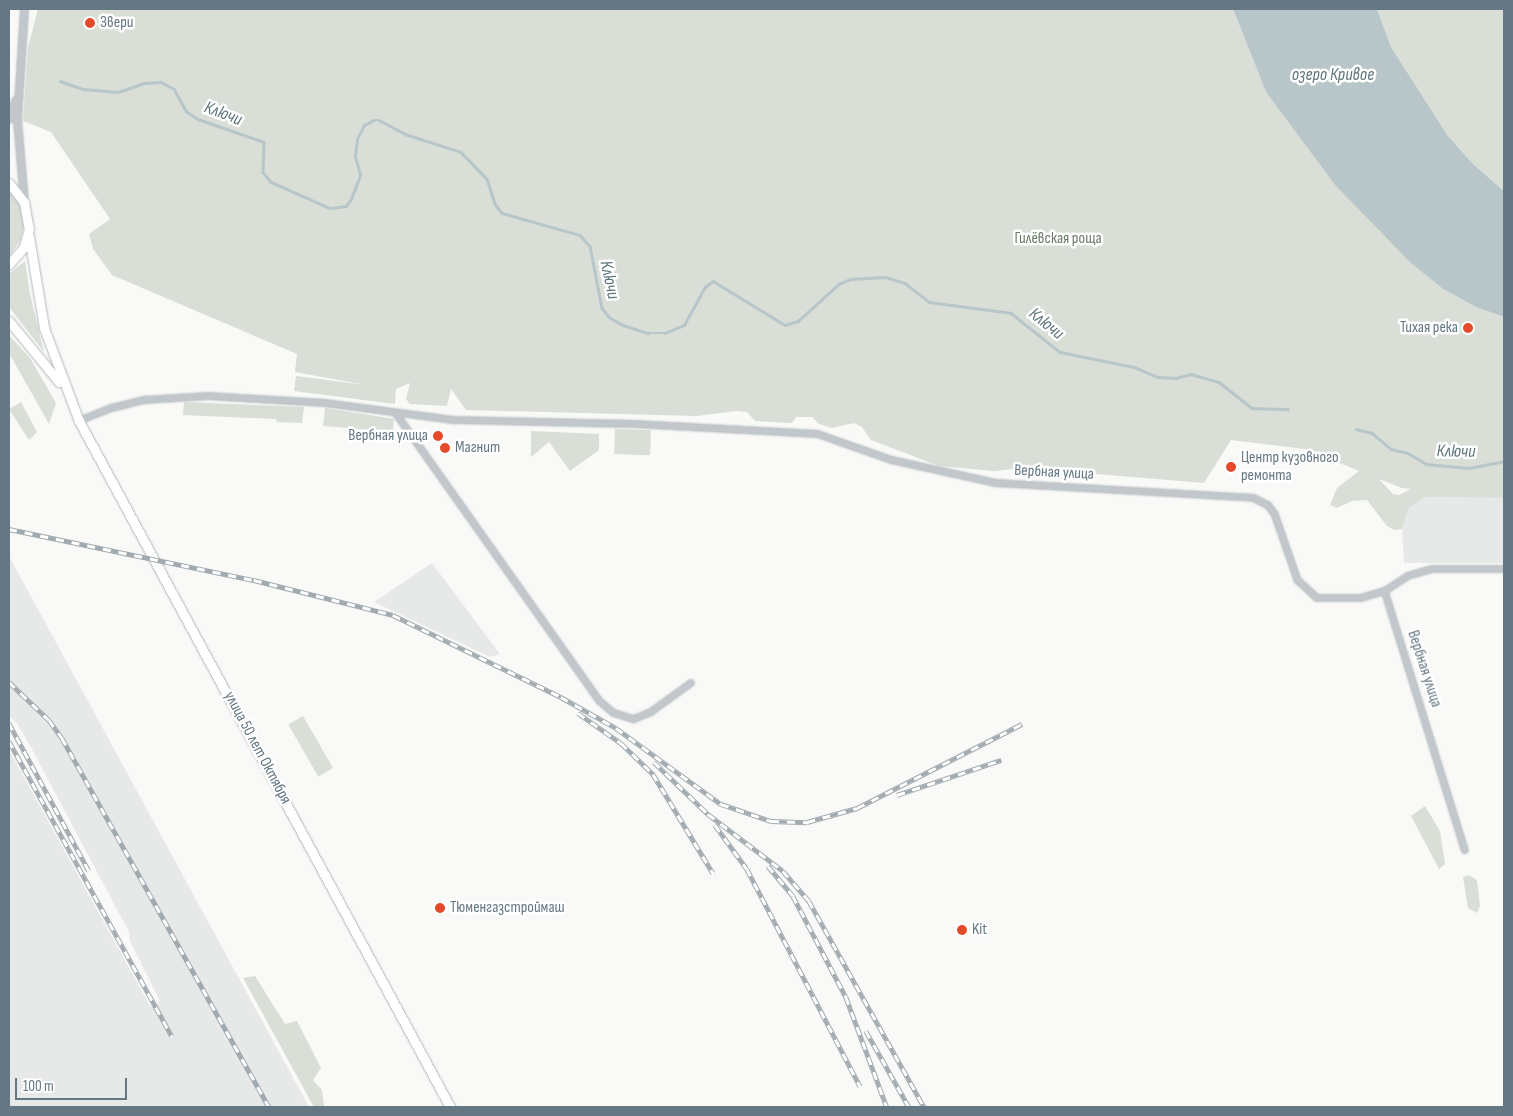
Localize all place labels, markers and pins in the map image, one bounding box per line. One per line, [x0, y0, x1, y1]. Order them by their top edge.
place label: Звери [100, 13, 133, 33]
marker: Звери [84, 17, 96, 29]
place label: Тихая река [1400, 318, 1458, 338]
marker: Тихая река [1462, 322, 1474, 334]
place label: Вербная улица [348, 426, 428, 446]
marker: Вербная улица [432, 430, 444, 442]
place label: Магнит [455, 438, 500, 458]
marker: Магнит [439, 442, 451, 454]
place label: Центр кузовного ремонта [1241, 448, 1339, 486]
marker: Центр кузовного ремонта [1225, 461, 1237, 473]
place label: Тюменгазстроймаш [450, 898, 565, 918]
marker: Тюменгазстроймаш [434, 902, 446, 914]
place label: Kit [972, 920, 987, 940]
marker: Kit [956, 924, 968, 936]

